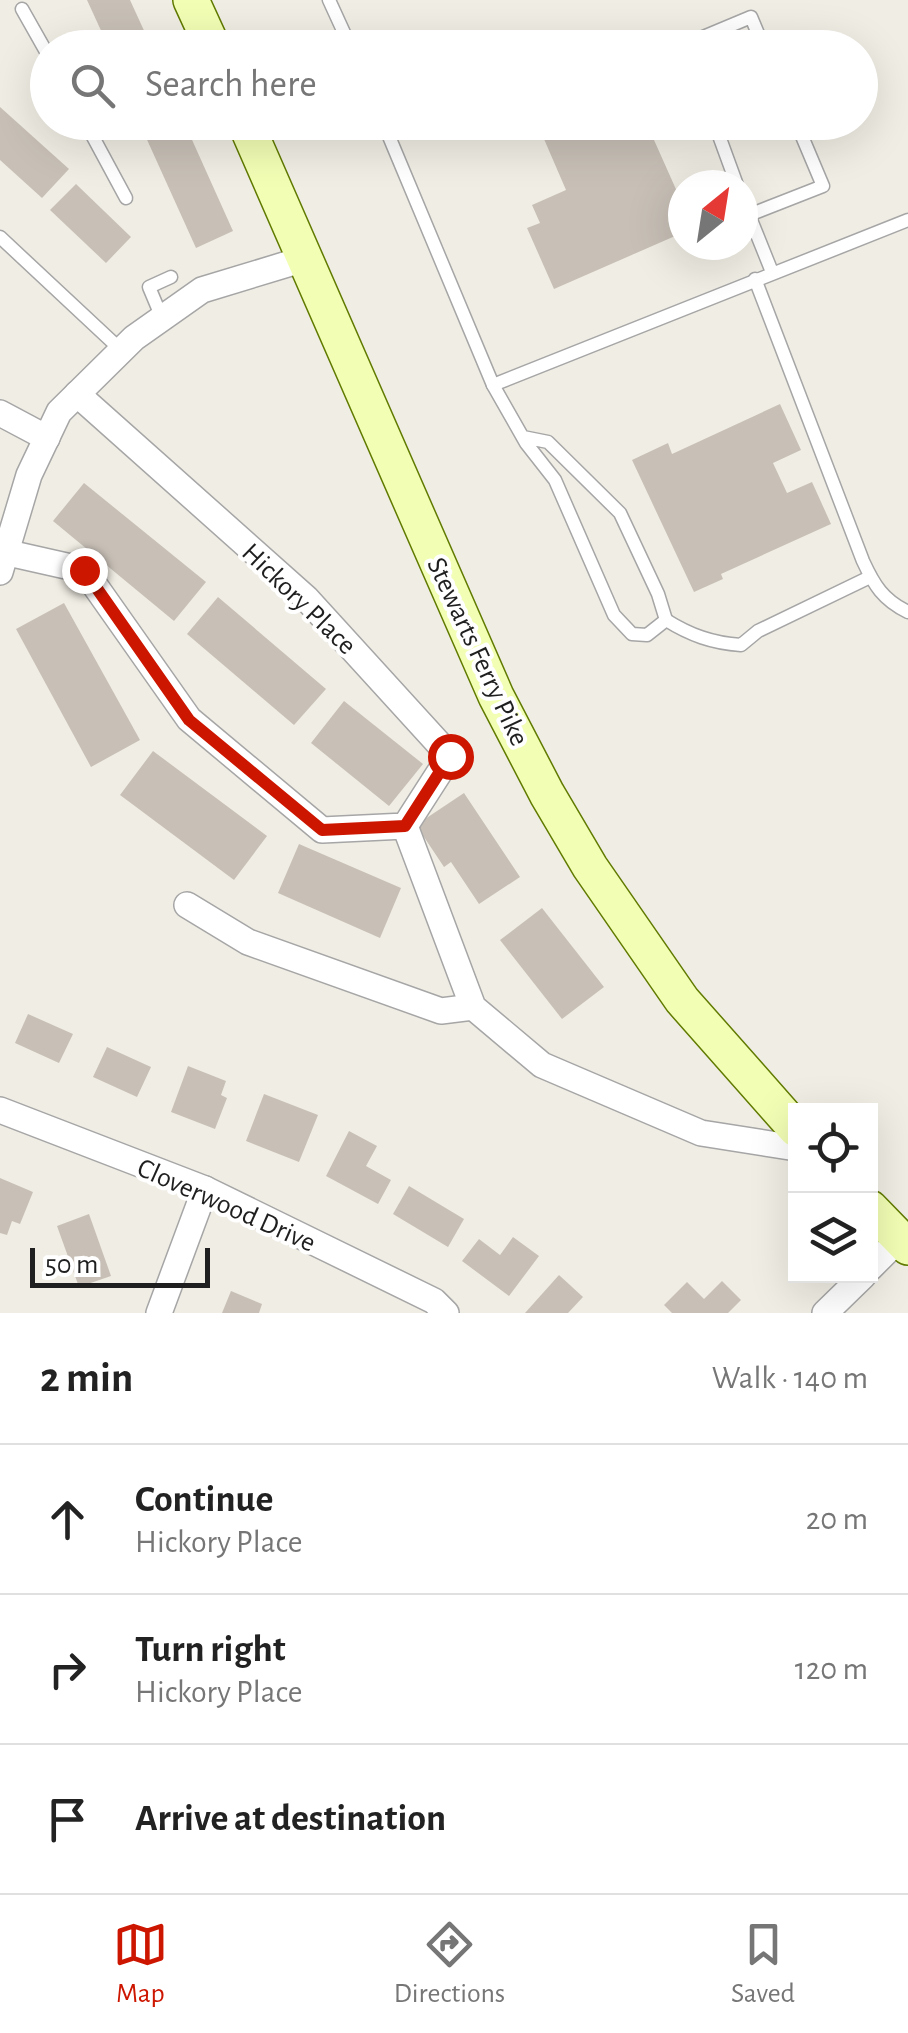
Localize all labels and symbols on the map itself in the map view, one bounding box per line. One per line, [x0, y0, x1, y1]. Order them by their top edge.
north arrow [668, 170, 758, 260]
street label: Hickory Place [236, 538, 361, 660]
route end [62, 548, 108, 594]
street label: Stewarts Ferry Pike [421, 553, 533, 750]
route start [428, 734, 474, 780]
street label: Cloverwood Drive [133, 1154, 320, 1258]
scale bar [30, 1243, 210, 1288]

